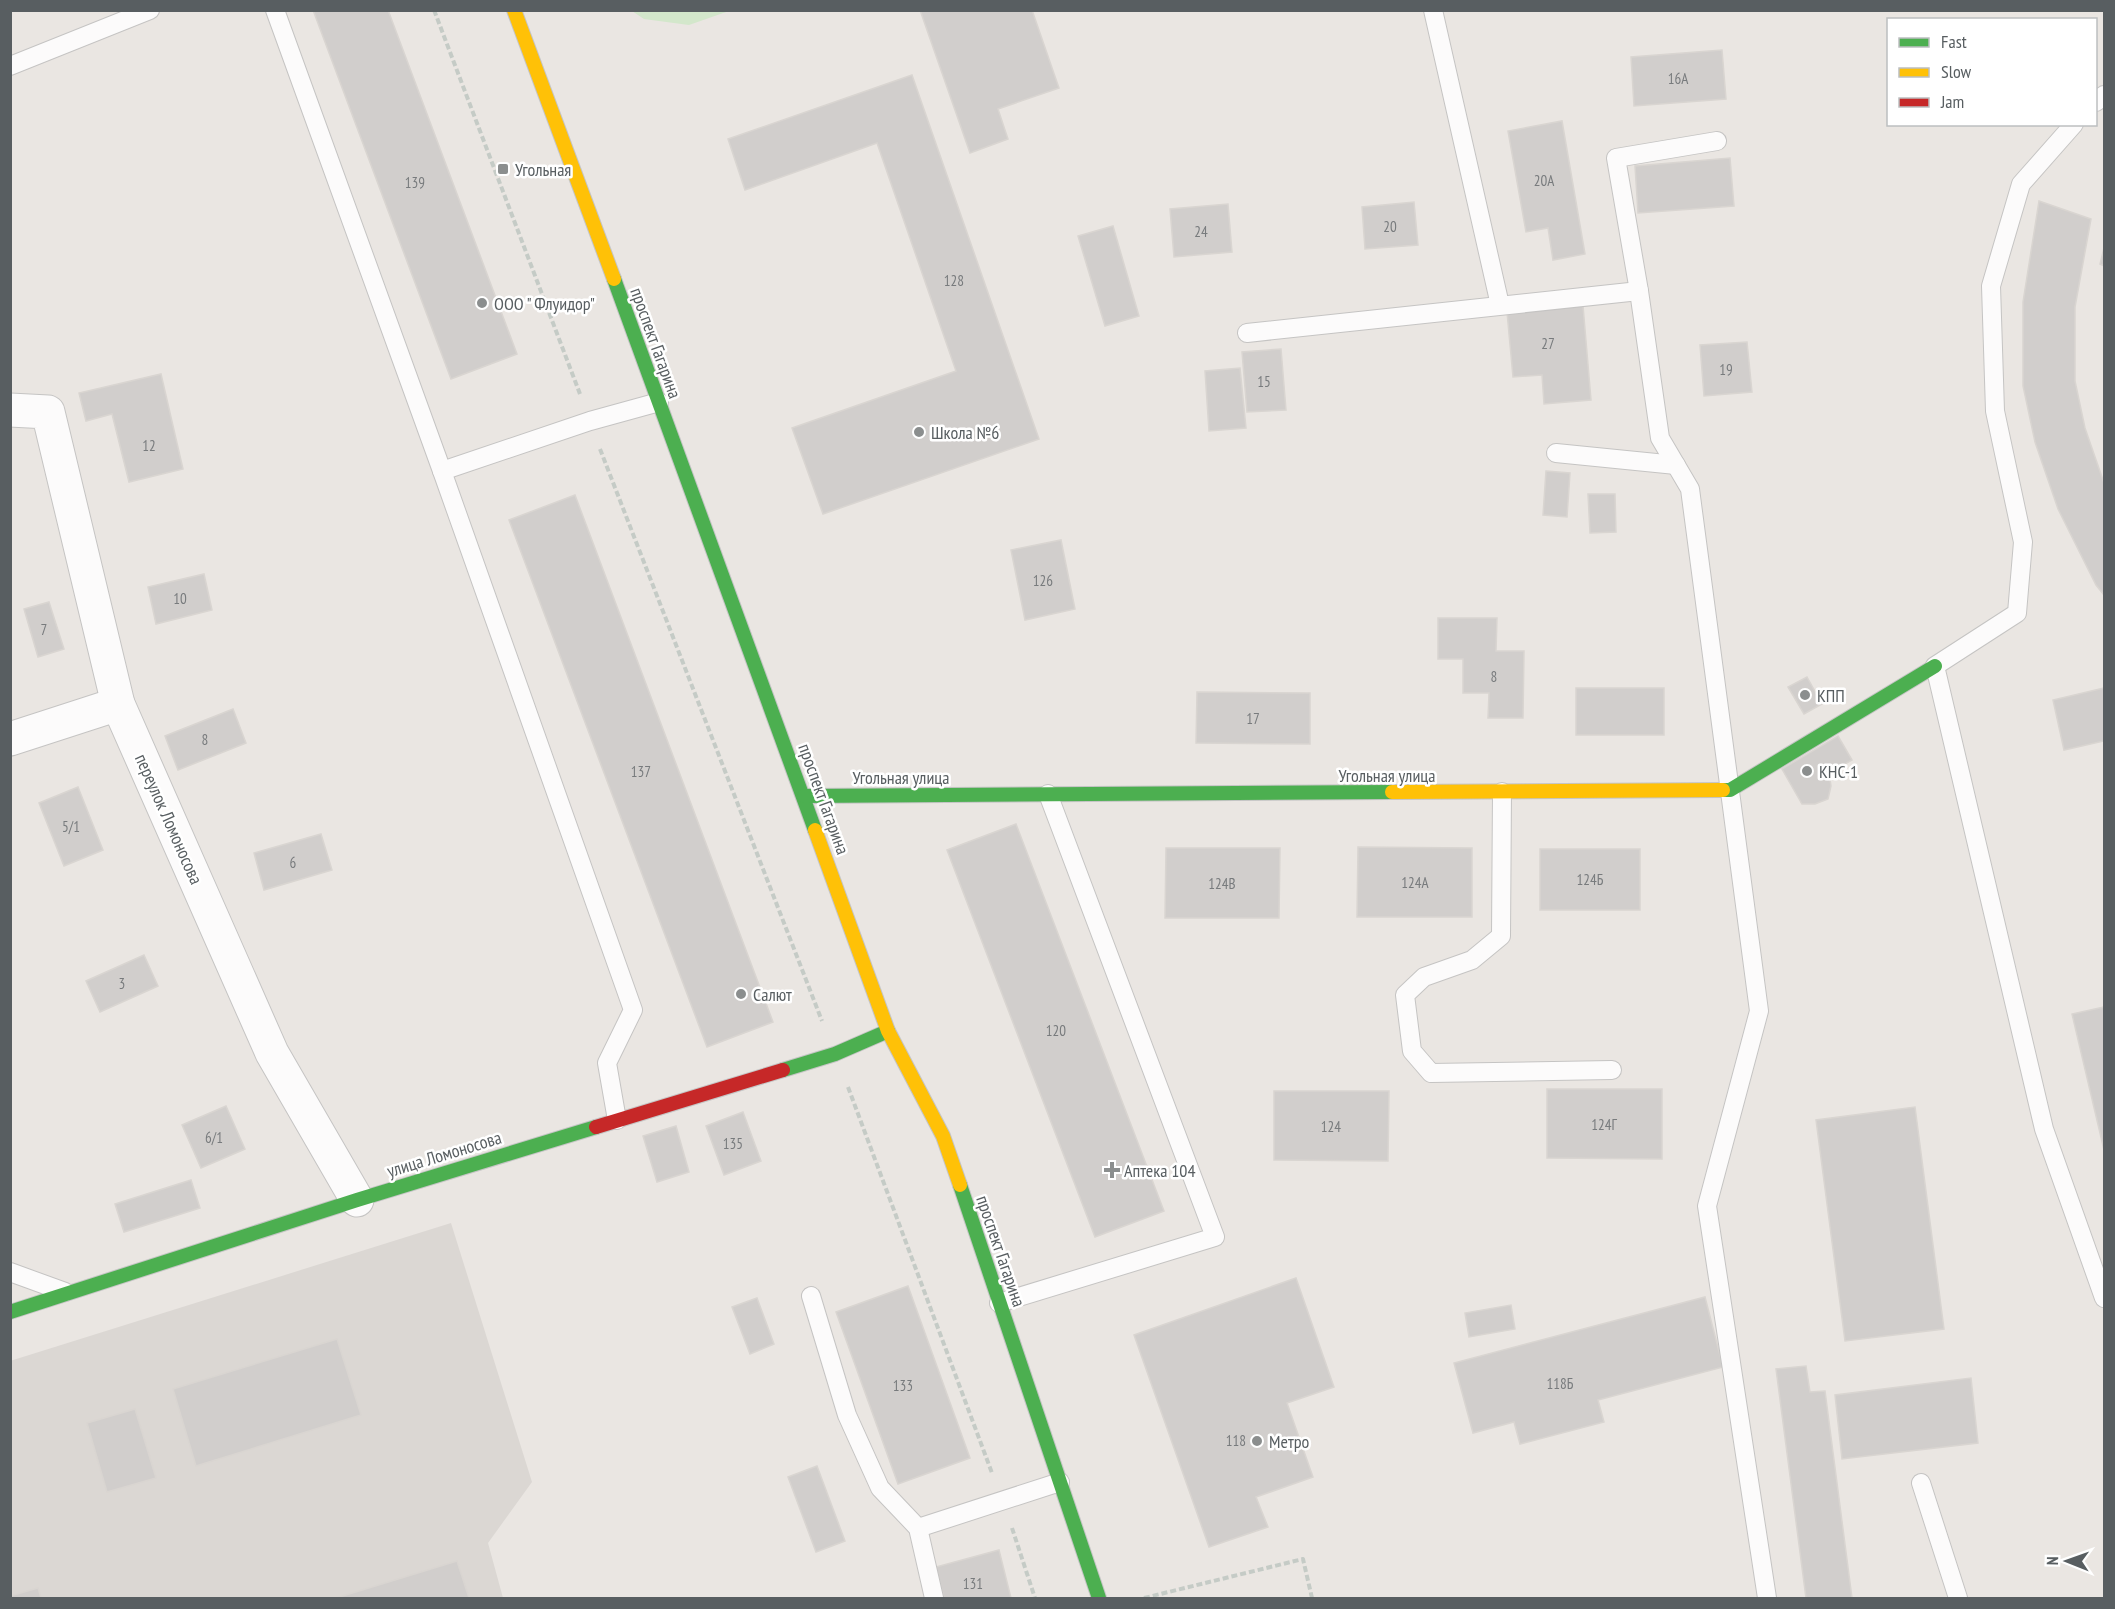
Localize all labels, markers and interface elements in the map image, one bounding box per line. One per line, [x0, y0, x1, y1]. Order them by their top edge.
legend [1887, 18, 2097, 126]
text: Fast [1941, 30, 1967, 53]
text: Slow [1941, 60, 1972, 83]
house number: 16А [1668, 69, 1689, 88]
text: Jam [1940, 90, 1964, 113]
place label: Угольная [515, 158, 571, 181]
marker: Угольная [496, 162, 510, 176]
house number: 20А [1534, 171, 1555, 190]
house number: 139 [405, 173, 425, 192]
house number: 20 [1383, 217, 1397, 236]
house number: 24 [1194, 222, 1208, 241]
house number: 128 [944, 271, 964, 290]
street label: проспект Гагарина [625, 284, 687, 402]
place label: ООО " Флуидор" [494, 292, 595, 315]
marker: ООО " Флуидор" [475, 296, 489, 310]
house number: 27 [1541, 334, 1555, 353]
house number: 19 [1719, 360, 1733, 379]
house number: 15 [1257, 372, 1271, 391]
place label: Школа №6 [931, 421, 999, 444]
marker: Школа №6 [912, 425, 926, 439]
house number: 12 [142, 436, 156, 455]
house number: 126 [1033, 571, 1053, 590]
house number: 10 [173, 589, 187, 608]
house number: 7 [41, 620, 47, 639]
house number: 8 [1491, 667, 1497, 686]
place label: КПП [1817, 684, 1845, 707]
marker: КПП [1798, 688, 1812, 702]
house number: 17 [1246, 709, 1260, 728]
house number: 8 [202, 730, 208, 749]
street label: проспект Гагарина [793, 740, 855, 858]
street label: переулок Ломоносова [130, 750, 208, 888]
place label: КНС-1 [1819, 760, 1858, 783]
house number: 137 [631, 762, 651, 781]
street label: Угольная улица [1339, 764, 1435, 787]
marker: КНС-1 [1800, 764, 1814, 778]
street label: Угольная улица [853, 766, 949, 789]
house number: 5/1 [62, 817, 80, 836]
house number: 6 [290, 853, 297, 872]
house number: 124Б [1577, 870, 1604, 889]
house number: 124А [1401, 873, 1430, 892]
house number: 124В [1208, 874, 1236, 893]
house number: 3 [119, 974, 125, 993]
place label: Салют [753, 983, 792, 1006]
marker: Салют [734, 987, 748, 1001]
house number: 120 [1046, 1021, 1066, 1040]
house number: 124Г [1591, 1115, 1617, 1134]
house number: 124 [1321, 1117, 1341, 1136]
street label: улица Ломоносова [384, 1126, 504, 1182]
house number: 6/1 [205, 1128, 223, 1147]
house number: 135 [723, 1134, 743, 1153]
place label: Аптека 104 [1124, 1159, 1196, 1182]
marker: Аптека 104 [1105, 1163, 1119, 1177]
street label: проспект Гагарина [971, 1192, 1031, 1310]
house number: 118Б [1547, 1374, 1574, 1393]
house number: 133 [893, 1376, 913, 1395]
place label: Метро [1269, 1430, 1309, 1453]
house number: 118 [1226, 1431, 1246, 1450]
marker: Метро [1250, 1434, 1264, 1448]
north arrow [2037, 1531, 2097, 1591]
text: N [2042, 1556, 2062, 1565]
house number: 131 [963, 1574, 983, 1593]

